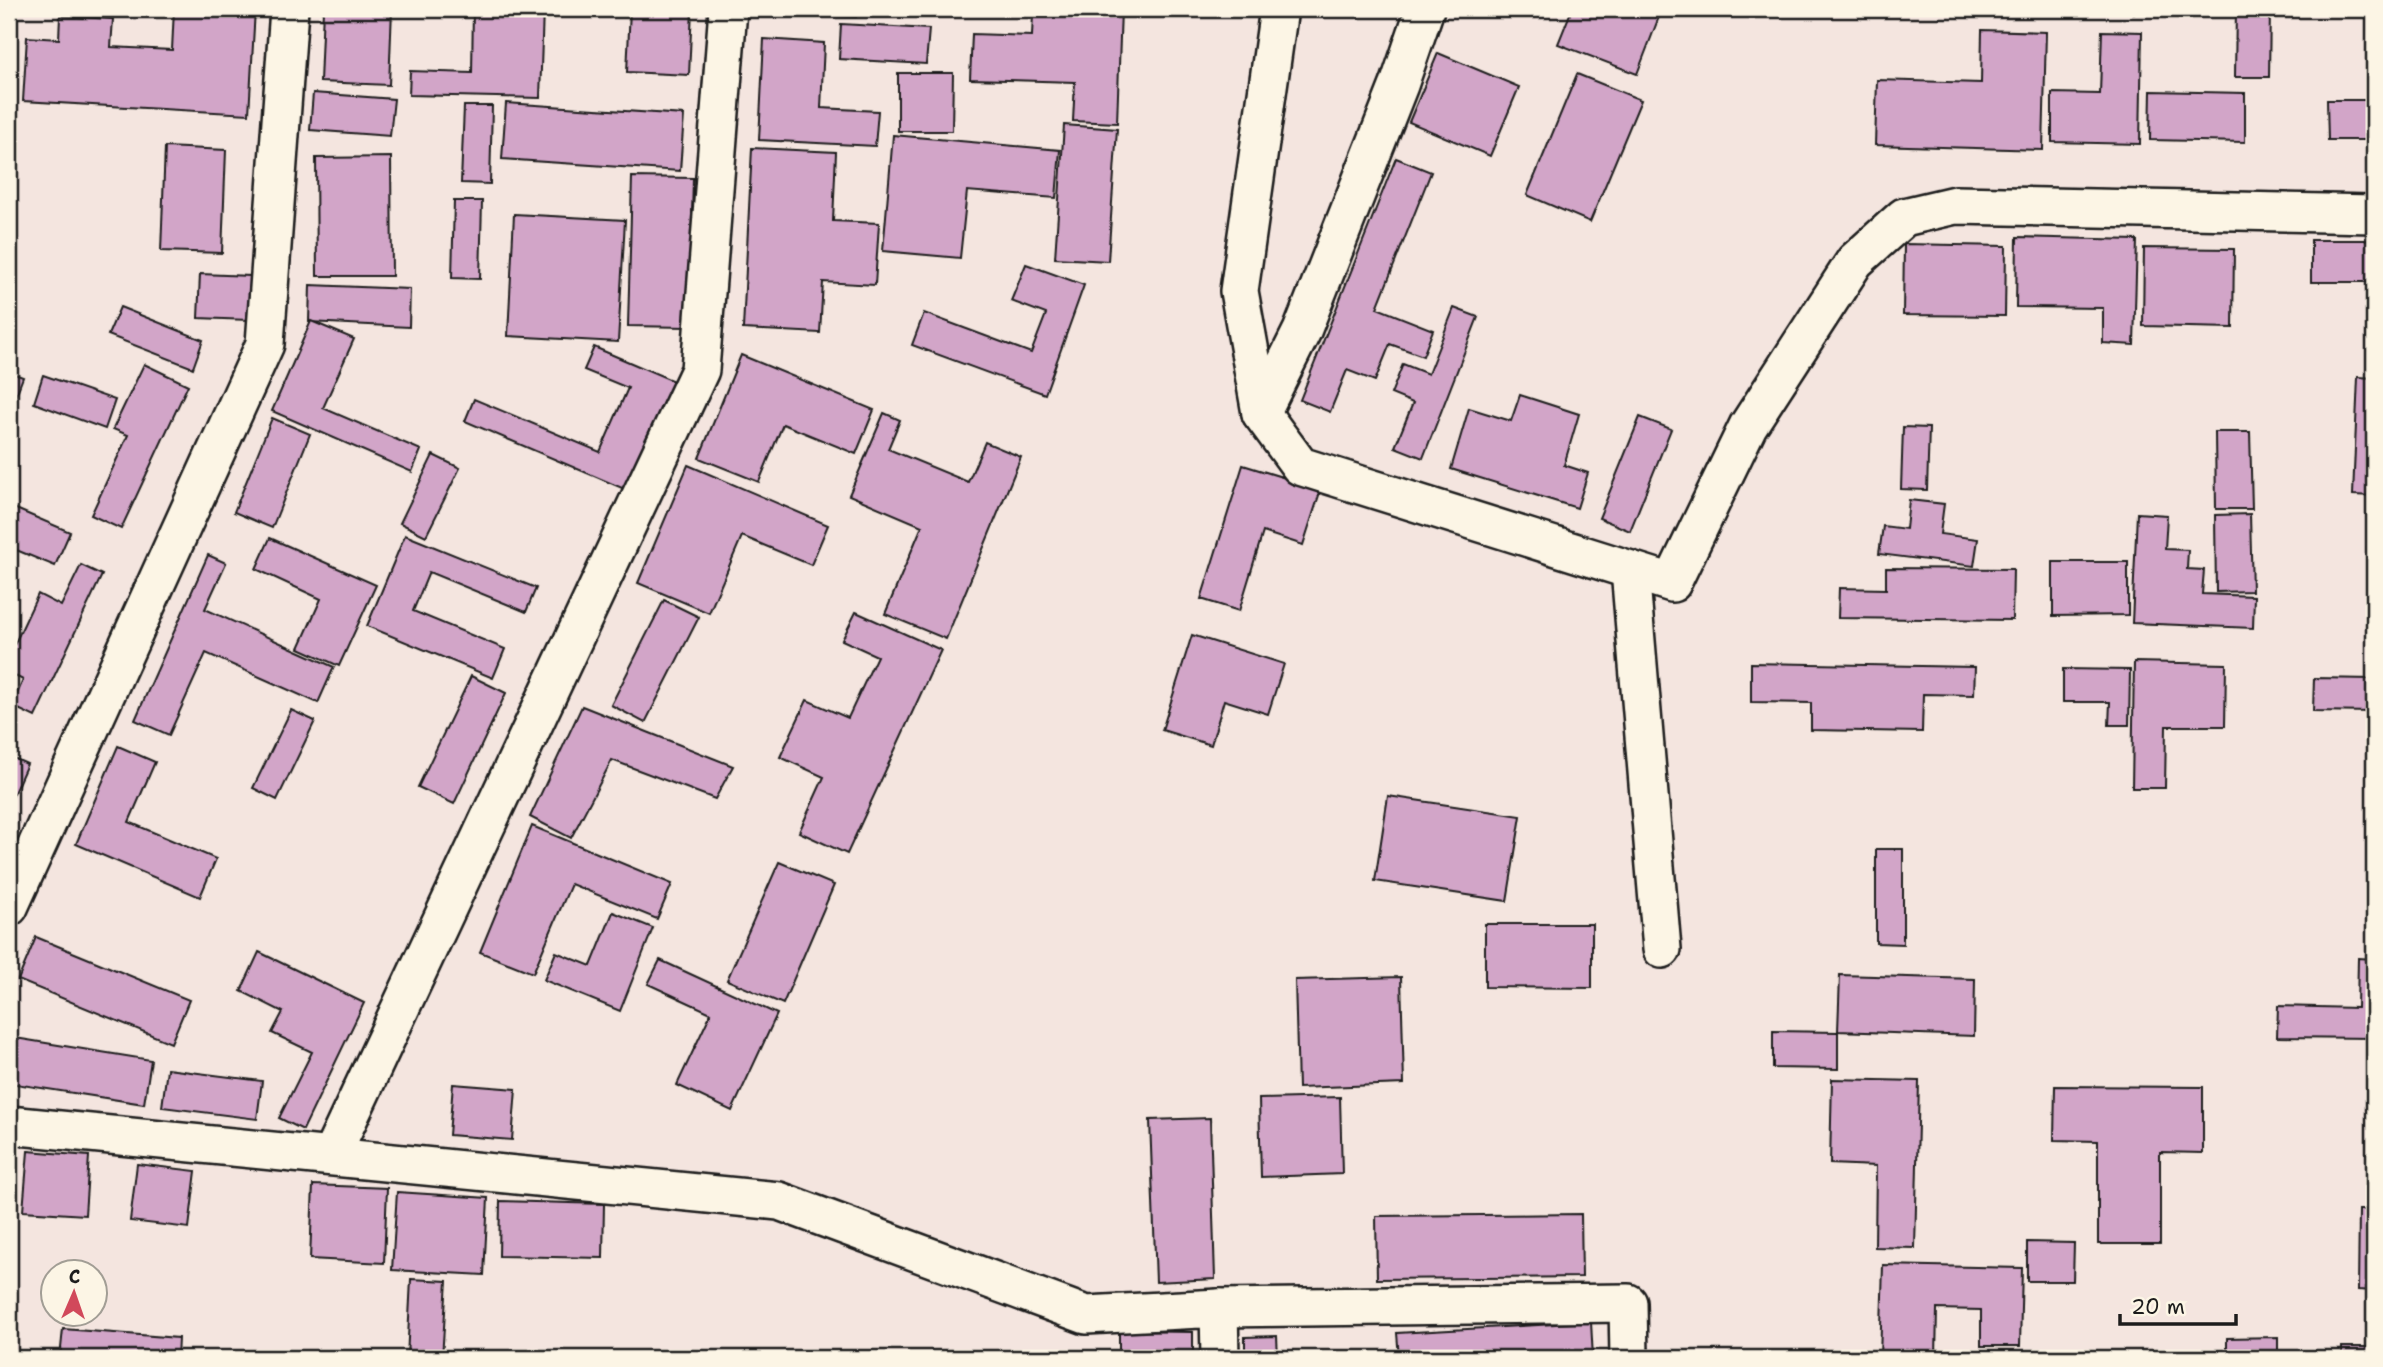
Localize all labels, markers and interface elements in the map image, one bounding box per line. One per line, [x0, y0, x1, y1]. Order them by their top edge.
north arrow [38, 1258, 108, 1328]
text: С [68, 1264, 81, 1289]
scale bar [2120, 1283, 2236, 1327]
text: 20 m [2131, 1293, 2185, 1321]

